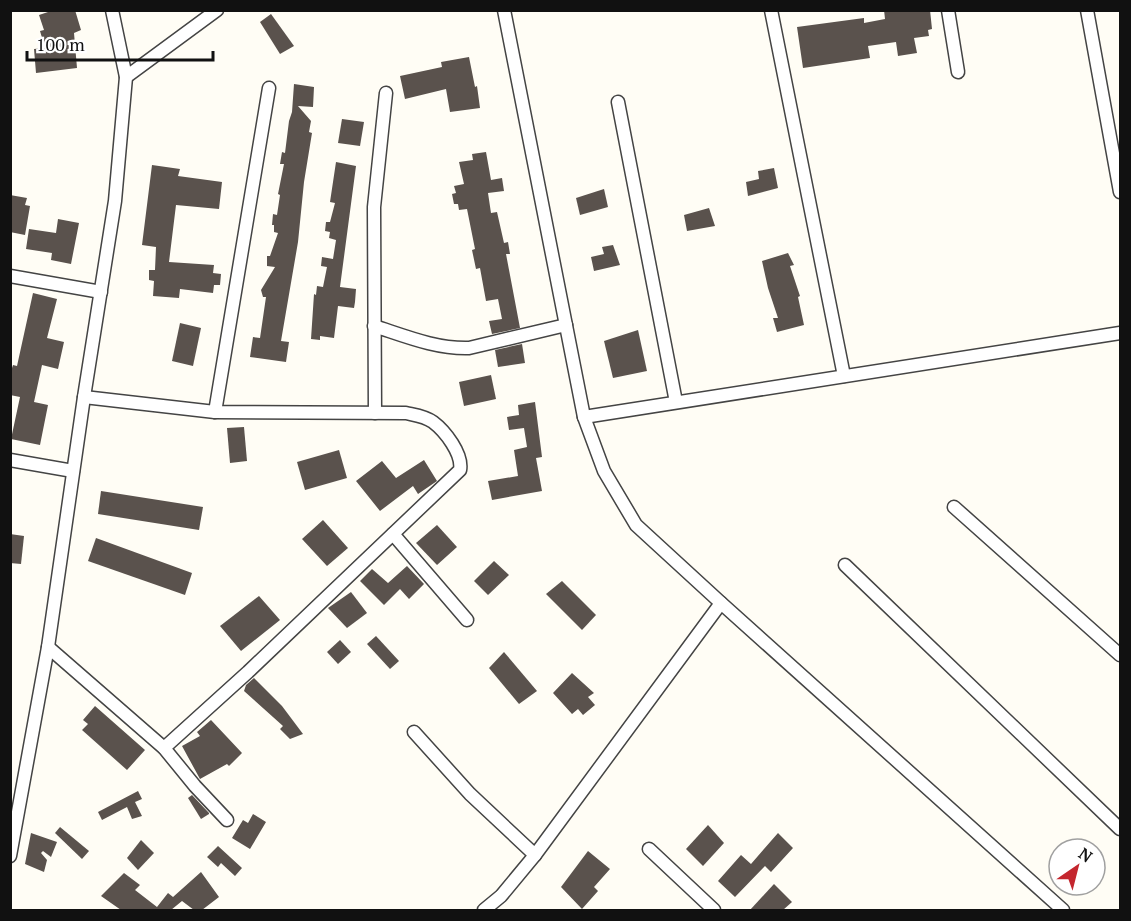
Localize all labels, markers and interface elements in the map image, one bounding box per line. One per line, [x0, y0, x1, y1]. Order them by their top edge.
scale bar [27, 24, 213, 62]
text: 100 m [36, 32, 85, 56]
north arrow [1047, 837, 1107, 897]
text: N [1074, 842, 1097, 867]

